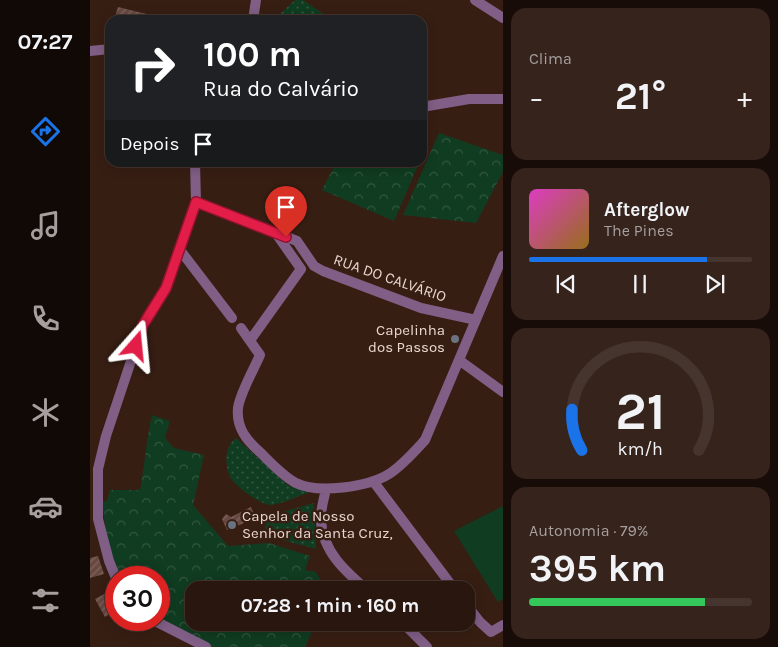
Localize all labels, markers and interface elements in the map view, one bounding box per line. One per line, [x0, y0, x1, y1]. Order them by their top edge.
text: 07:27 [17, 29, 73, 55]
text: 100 m [203, 34, 302, 75]
icon: right [120, 35, 185, 100]
text: Clima [529, 49, 572, 68]
text: 21° [615, 74, 666, 119]
text: Rua do Calvário [203, 76, 359, 102]
text: − [529, 81, 544, 114]
text: + [737, 81, 752, 114]
icon: directions [28, 114, 63, 149]
icon: arrive [189, 130, 217, 158]
text: Depois [120, 133, 179, 155]
pin [265, 186, 307, 237]
icon: arrive [272, 193, 300, 221]
text: Afterglow [604, 199, 690, 221]
icon: music [28, 208, 63, 243]
text: The Pines [604, 221, 674, 240]
street label: RUA DO CALVÁRIO [331, 250, 449, 306]
icon: previous [552, 270, 580, 298]
icon: pause [626, 270, 654, 298]
icon: next [701, 270, 729, 298]
icon: phone [28, 301, 63, 336]
position arrow [109, 319, 161, 371]
place label: Capelinha dos Passos [368, 321, 445, 356]
marker: Capelinha dos Passos [449, 333, 461, 345]
text: 21 [616, 381, 666, 442]
icon: climate [28, 395, 63, 430]
text: km/h [618, 439, 663, 460]
icon: car [28, 489, 63, 524]
place label: Capela de Nosso Senhor da Santa Cruz, [242, 507, 393, 542]
marker: Capela de Nosso Senhor da Santa Cruz, [226, 519, 238, 531]
text: Autonomia · 79% [529, 521, 648, 540]
text: 395 km [529, 546, 666, 591]
speed limit sign: 30 [105, 566, 170, 631]
icon: filters [28, 583, 63, 618]
text: 07:28 · 1 min · 160 m [241, 595, 419, 617]

